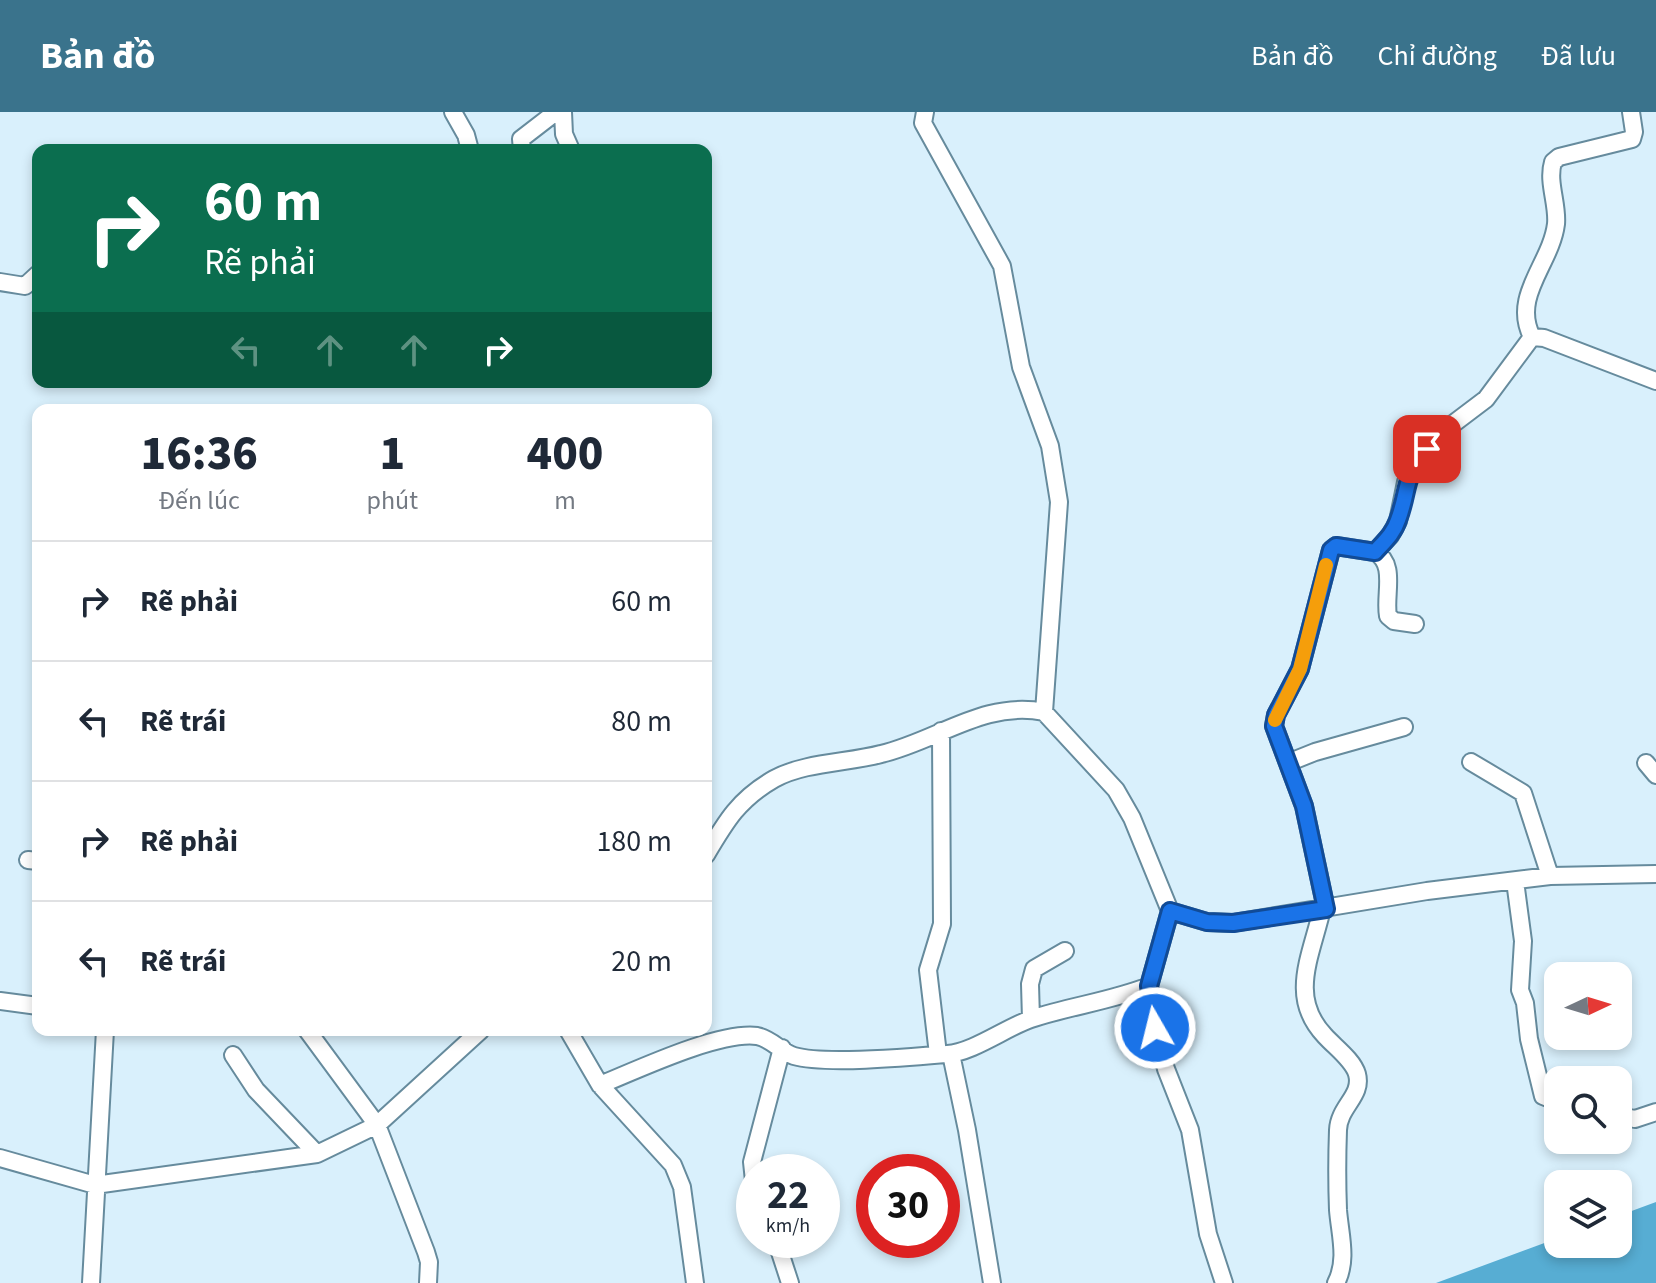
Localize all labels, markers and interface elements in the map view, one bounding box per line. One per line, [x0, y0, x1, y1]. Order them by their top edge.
text: Bản đồ [40, 29, 155, 83]
text: Bản đồ [1251, 36, 1334, 76]
text: Chỉ đường [1378, 36, 1497, 76]
text: Đã lưu [1541, 36, 1616, 76]
text: 60 m [204, 163, 322, 242]
icon: right [72, 176, 176, 280]
text: Rẽ phải [204, 237, 316, 288]
icon: left [224, 328, 268, 372]
icon: ahead [308, 328, 352, 372]
icon: ahead [392, 328, 436, 372]
icon: right [476, 328, 520, 372]
pin [1393, 415, 1461, 483]
text: 16:36 [141, 420, 258, 488]
text: 1 [379, 420, 405, 488]
text: 400 [527, 420, 603, 488]
icon: arrive [1405, 427, 1449, 471]
text: Đến lúc [159, 482, 240, 519]
text: phút [366, 482, 418, 519]
text: m [554, 482, 576, 519]
icon: right [72, 579, 116, 623]
text: Rẽ phải [140, 580, 238, 623]
text: 60 m [611, 580, 672, 623]
icon: left [72, 699, 116, 743]
text: Rẽ trái [140, 700, 226, 743]
text: 80 m [611, 700, 672, 743]
icon: right [72, 819, 116, 863]
text: Rẽ phải [140, 820, 238, 863]
text: 180 m [596, 820, 672, 863]
icon: left [72, 939, 116, 983]
text: Rẽ trái [140, 940, 226, 983]
text: 20 m [611, 940, 672, 983]
north arrow [1544, 962, 1632, 1050]
map controls [1544, 962, 1632, 1258]
position arrow [1113, 986, 1197, 1070]
button: search [1544, 1066, 1632, 1154]
speed limit sign: 30 [856, 1154, 960, 1258]
text: 22 [767, 1167, 809, 1224]
button: layers [1544, 1170, 1632, 1258]
text: km/h [766, 1212, 810, 1240]

